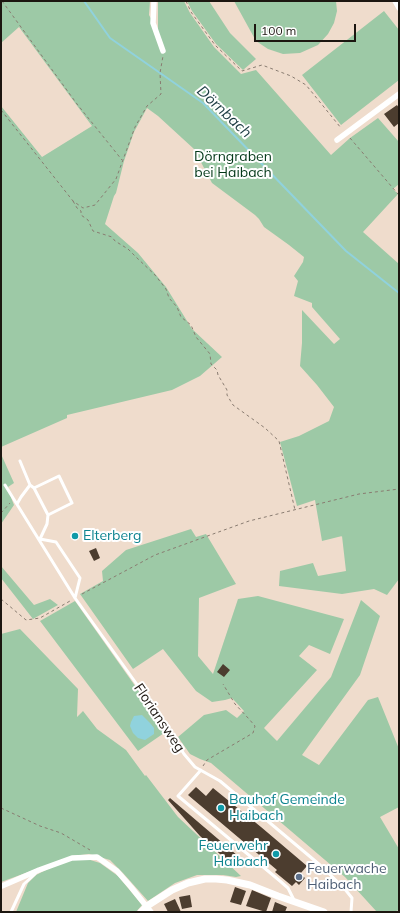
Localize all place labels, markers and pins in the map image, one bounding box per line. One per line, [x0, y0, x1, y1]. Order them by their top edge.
place label: Elterberg [83, 528, 142, 544]
marker: Elterberg [70, 531, 80, 541]
place label: Bauhof Gemeinde Haibach [229, 792, 345, 824]
marker: Bauhof Gemeinde Haibach [216, 803, 226, 813]
place label: Feuerwehr Haibach [199, 838, 268, 870]
marker: Feuerwehr Haibach [271, 849, 281, 859]
place label: Feuerwache Haibach [307, 861, 387, 894]
marker: Feuerwache Haibach [294, 872, 304, 882]

